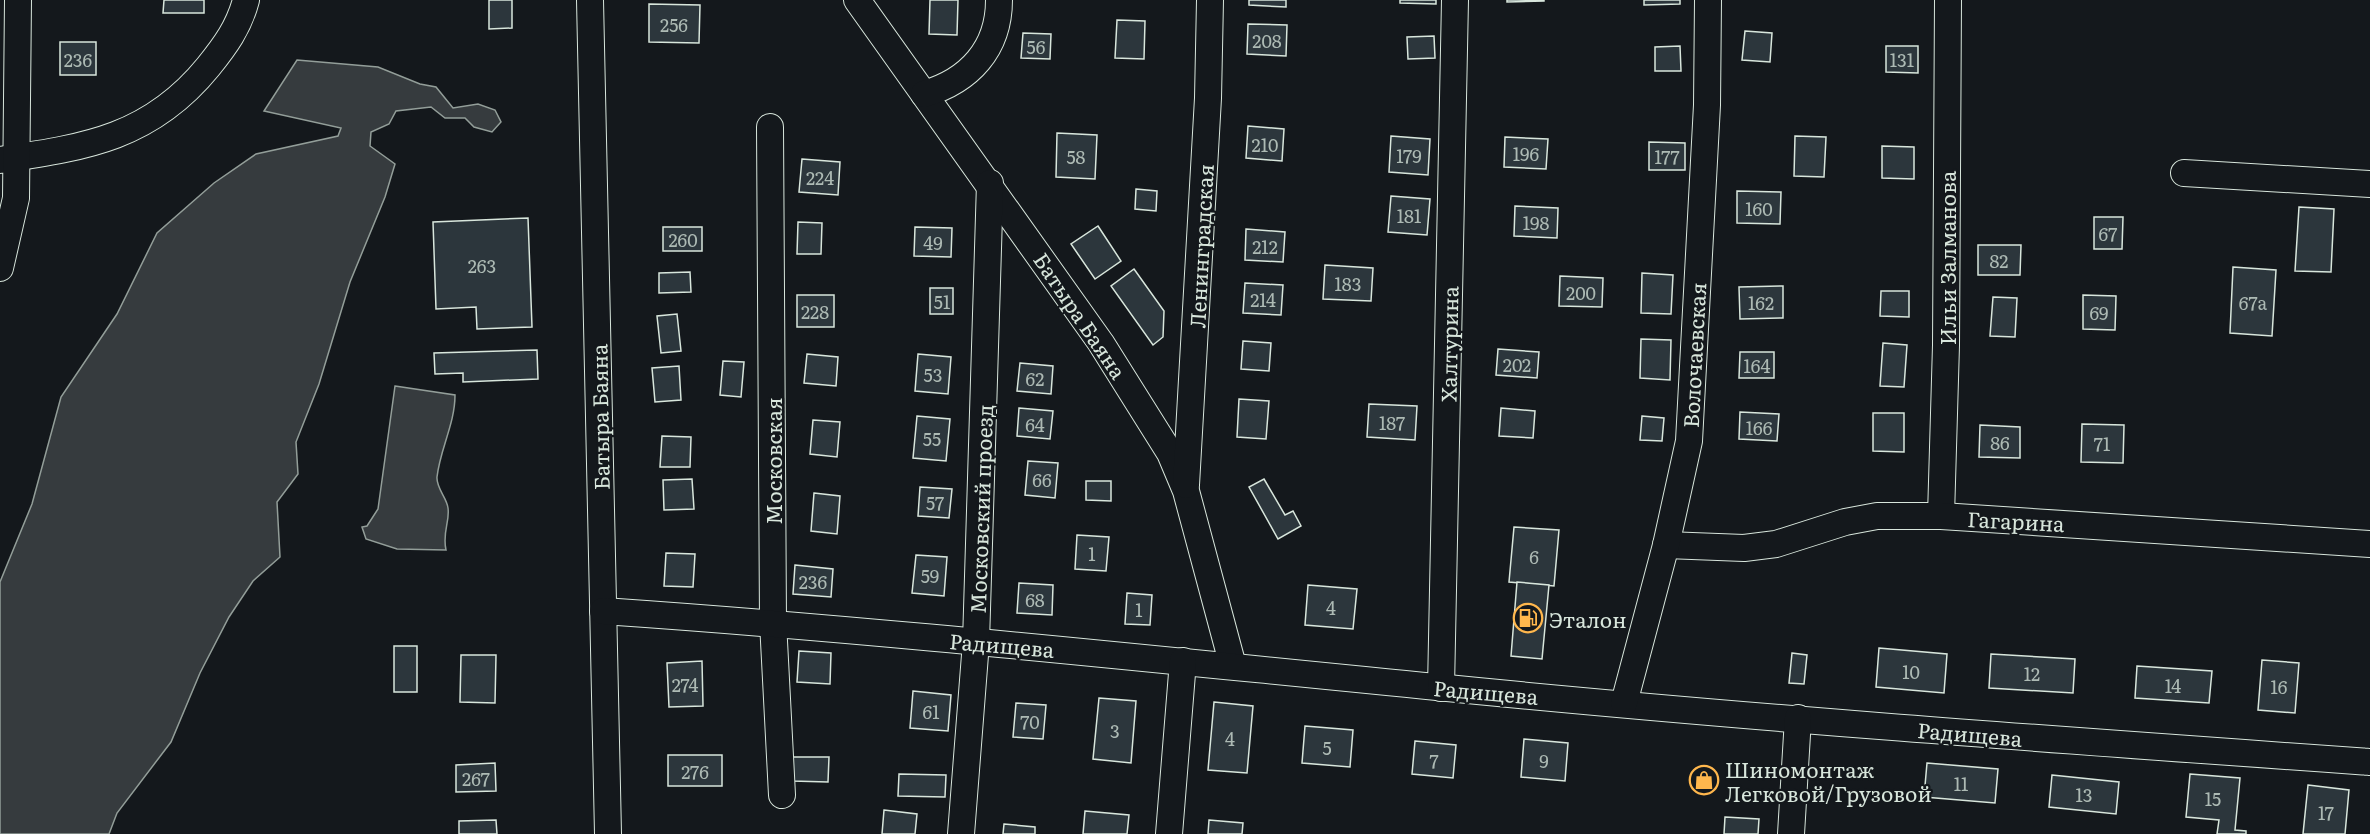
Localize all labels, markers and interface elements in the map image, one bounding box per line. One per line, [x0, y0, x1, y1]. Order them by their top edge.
house number: 256 [660, 11, 688, 38]
house number: 208 [1252, 27, 1282, 54]
house number: 56 [1027, 33, 1046, 60]
house number: 236 [64, 46, 93, 73]
house number: 131 [1890, 46, 1914, 73]
house number: 210 [1252, 131, 1278, 158]
house number: 196 [1513, 140, 1540, 167]
house number: 179 [1396, 142, 1422, 169]
house number: 58 [1066, 143, 1086, 170]
house number: 177 [1654, 143, 1680, 170]
street label: Ленинградская [1180, 163, 1220, 329]
house number: 224 [806, 164, 834, 191]
street label: Ильи Залманова [1931, 170, 1962, 345]
house number: 160 [1745, 195, 1773, 222]
house number: 181 [1397, 202, 1421, 229]
house number: 198 [1523, 209, 1549, 236]
house number: 67 [2099, 220, 2117, 247]
house number: 260 [668, 226, 698, 253]
house number: 49 [923, 229, 943, 256]
house number: 212 [1252, 233, 1278, 260]
street label: Батыра Баяна [1027, 246, 1135, 385]
house number: 82 [1990, 247, 2008, 274]
house number: 263 [468, 252, 496, 279]
house number: 183 [1335, 270, 1362, 297]
house number: 200 [1566, 279, 1596, 306]
street label: Волочаевская [1674, 281, 1712, 429]
street label: Халтурина [1431, 285, 1465, 402]
house number: 214 [1250, 286, 1276, 313]
house number: 51 [934, 288, 950, 315]
house number: 162 [1748, 289, 1774, 316]
house number: 67а [2239, 289, 2268, 316]
house number: 228 [801, 298, 829, 325]
house number: 69 [2089, 299, 2109, 326]
street label: Батыра Баяна [582, 343, 616, 490]
house number: 202 [1503, 351, 1531, 378]
house number: 164 [1744, 352, 1771, 379]
house number: 53 [924, 361, 942, 388]
house number: 62 [1026, 365, 1044, 392]
street label: Московская [757, 397, 788, 525]
street label: Московский проезд [961, 404, 999, 614]
house number: 187 [1379, 409, 1405, 436]
house number: 64 [1025, 411, 1045, 438]
house number: 166 [1746, 414, 1773, 441]
house number: 55 [923, 425, 941, 452]
house number: 86 [1990, 429, 2010, 456]
house number: 71 [2094, 430, 2110, 457]
house number: 66 [1032, 466, 1052, 493]
house number: 57 [926, 489, 944, 516]
street label: Гагарина [1967, 502, 2066, 538]
house number: 1 [1088, 540, 1096, 567]
house number: 6 [1529, 543, 1539, 570]
house number: 59 [921, 562, 939, 589]
house number: 236 [799, 568, 828, 595]
house number: 68 [1025, 586, 1045, 613]
house number: 4 [1326, 594, 1336, 621]
house number: 1 [1135, 596, 1143, 623]
fuel station icon: Эталон [1512, 602, 1544, 634]
place label: Эталон [1549, 603, 1626, 634]
street label: Радищева [948, 624, 1056, 664]
house number: 10 [1902, 658, 1920, 685]
house number: 12 [2024, 660, 2040, 687]
house number: 274 [672, 671, 698, 698]
street label: Радищева [1432, 671, 1540, 711]
house number: 14 [2165, 672, 2181, 699]
house number: 16 [2271, 673, 2288, 700]
house number: 61 [923, 698, 940, 725]
house number: 70 [1020, 708, 1040, 735]
street label: Радищева [1916, 713, 2024, 753]
house number: 3 [1110, 717, 1120, 744]
house number: 4 [1225, 725, 1235, 752]
house number: 5 [1322, 734, 1332, 761]
house number: 7 [1429, 747, 1439, 774]
house number: 9 [1539, 747, 1549, 774]
place label: Шиномонтаж Легковой/Грузовой [1725, 753, 1932, 808]
house number: 276 [681, 758, 709, 785]
shop icon: Шиномонтаж Легковой/Грузовой [1688, 764, 1720, 796]
house number: 267 [462, 765, 490, 792]
house number: 11 [1954, 770, 1968, 797]
house number: 13 [2075, 781, 2093, 808]
house number: 15 [2205, 785, 2221, 812]
house number: 17 [2318, 799, 2334, 826]

